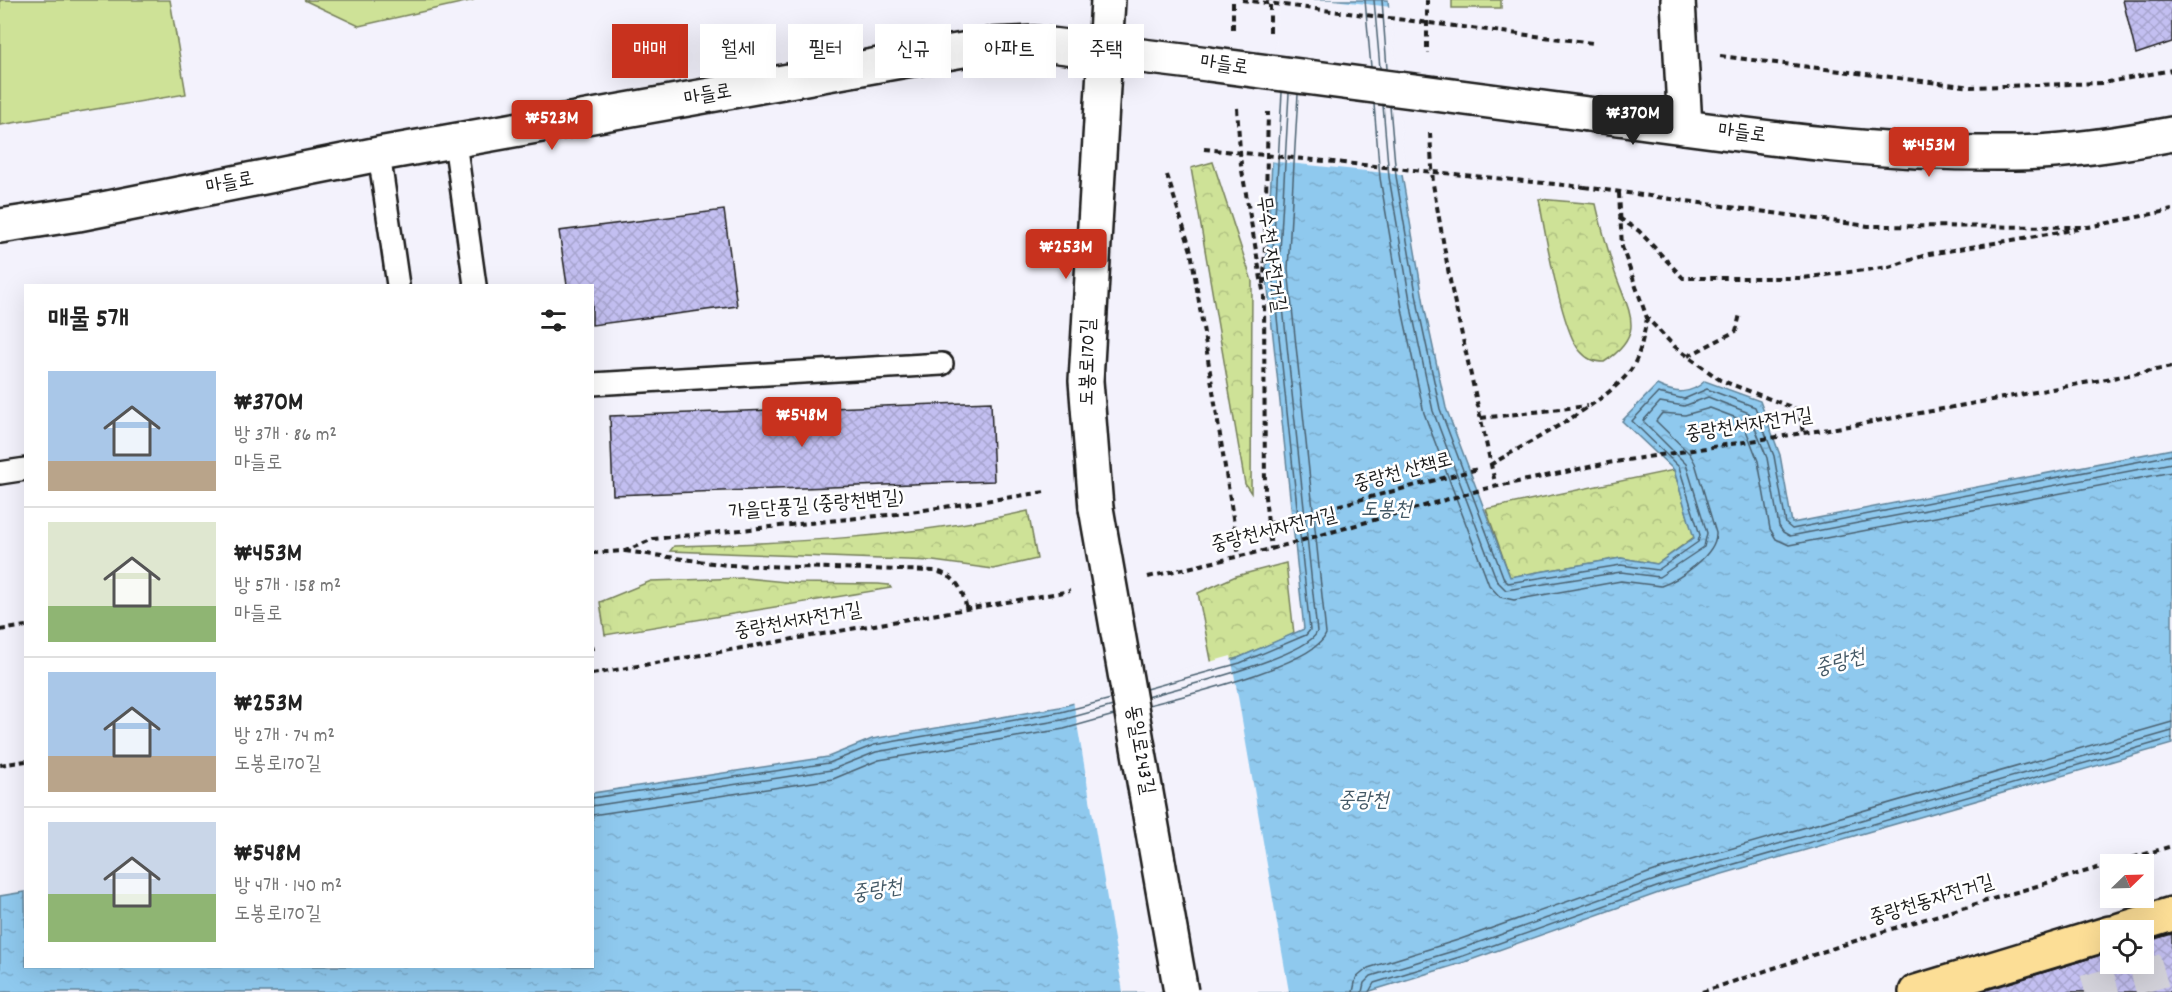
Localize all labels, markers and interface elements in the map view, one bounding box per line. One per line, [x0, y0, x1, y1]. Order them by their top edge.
chip: 매매 [612, 24, 688, 78]
chip: 월세 [700, 24, 776, 78]
chip: 필터 [788, 24, 863, 78]
chip: 신규 [875, 24, 951, 78]
chip: 아파트 [963, 24, 1056, 78]
chip: 주택 [1068, 24, 1144, 78]
street label: 마들로 [1198, 49, 1250, 83]
street label: 마들로 [682, 78, 734, 114]
pin: ₩370M [1591, 95, 1675, 146]
pin: ₩523M [510, 100, 594, 151]
text: ₩370M [1606, 100, 1660, 128]
text: ₩523M [526, 105, 578, 133]
street label: 마들로 [1716, 117, 1768, 151]
pin: ₩453M [1887, 127, 1971, 178]
text: ₩453M [1903, 132, 1955, 160]
street label: 마들로 [204, 166, 256, 202]
street label: 무수천 자전거길 [1248, 194, 1292, 314]
pin: ₩253M [1024, 229, 1108, 280]
text: ₩253M [1040, 234, 1092, 262]
text: 매물 5개 [48, 302, 129, 339]
icon: filters [537, 304, 570, 337]
street label: 도봉로170길 [1074, 318, 1104, 406]
text: ₩370M [234, 385, 303, 422]
icon: home [96, 395, 168, 467]
pin: ₩548M [760, 397, 844, 448]
text: ₩548M [776, 402, 828, 430]
street label: 중랑천서자전거길 [1683, 402, 1815, 450]
text: 방 3개 · 86 m² [234, 422, 337, 450]
street label: 중랑천 산책로 [1351, 446, 1455, 500]
text: 마들로 [234, 450, 282, 478]
street label: 가을단풍길 (중랑천변길) [727, 484, 905, 528]
water label: 도봉천 [1361, 496, 1413, 526]
street label: 중랑천서자전거길 [1208, 502, 1340, 560]
text: ₩453M [234, 536, 302, 573]
icon: home [96, 546, 168, 618]
text: 방 5개 · 158 m² [234, 573, 341, 601]
street label: 중랑천서자전거길 [732, 597, 864, 647]
text: 마들로 [234, 601, 282, 629]
water label: 중랑천 [1812, 642, 1870, 685]
text: ₩253M [234, 686, 303, 723]
icon: home [96, 696, 168, 768]
street label: 동일로243길 [1117, 703, 1161, 797]
text: 방 2개 · 74 m² [234, 723, 335, 751]
text: 도봉로170길 [234, 751, 321, 779]
water label: 중랑천 [1338, 787, 1390, 817]
text: ₩548M [234, 836, 301, 873]
icon: home [96, 846, 168, 918]
north arrow [2100, 854, 2154, 908]
map controls [2100, 854, 2154, 974]
street label: 중랑천동자전거길 [1866, 869, 1998, 933]
text: 방 4개 · 140 m² [234, 873, 342, 901]
water label: 중랑천 [850, 873, 906, 911]
text: 도봉로170길 [234, 901, 321, 929]
button: locate [2100, 920, 2154, 974]

